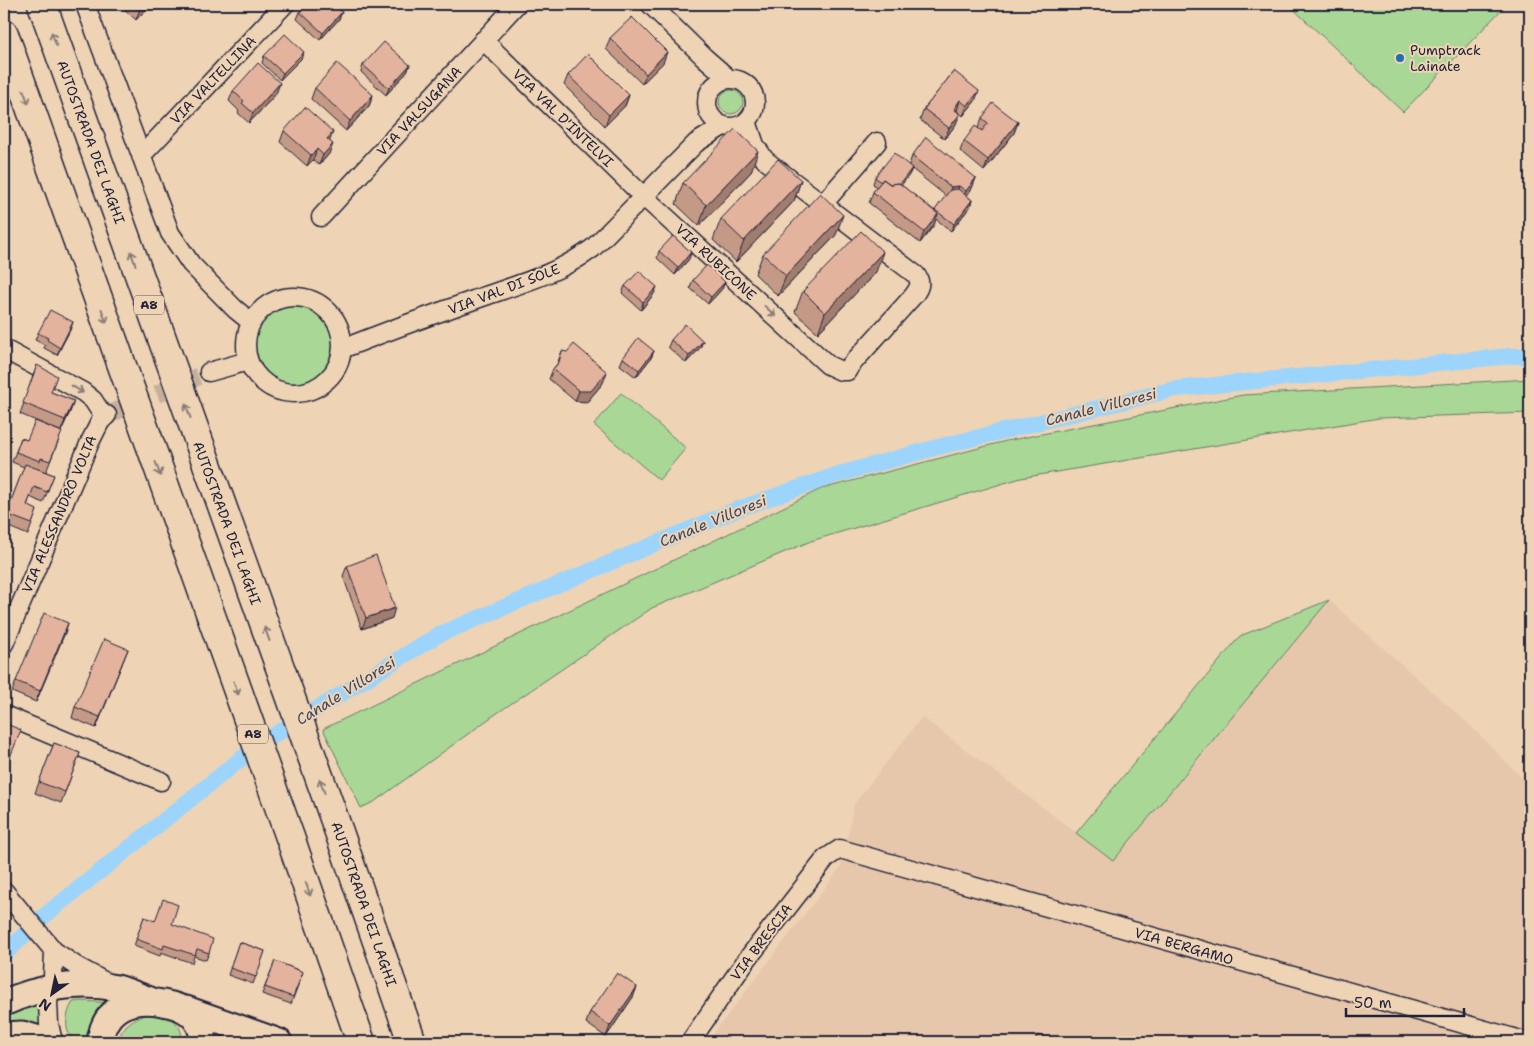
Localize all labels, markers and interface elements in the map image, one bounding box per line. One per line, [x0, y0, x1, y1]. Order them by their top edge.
one-way arrow [49, 32, 58, 48]
street label: VIA VALTELLINA [166, 32, 260, 128]
place label: Pumptrack Lainate [1410, 41, 1481, 75]
marker: Pumptrack Lainate [1394, 52, 1406, 64]
street label: AUTOSTRADA DEI LAGHI [53, 58, 129, 227]
street label: VIA VALSUGANA [373, 62, 465, 160]
street label: VIA VAL D'INTELVI [509, 65, 617, 171]
one-way arrow [22, 88, 31, 104]
street label: VIA RUBICONE [672, 220, 760, 304]
one-way arrow [128, 251, 137, 267]
street label: VIA VAL DI SOLE [446, 259, 563, 319]
road number: A8 [134, 296, 164, 314]
one-way arrow [763, 305, 776, 317]
one-way arrow [100, 307, 109, 323]
water label: Canale Villoresi [1043, 383, 1159, 430]
one-way arrow [70, 384, 84, 394]
one-way arrow [183, 404, 192, 420]
street label: VIA ALESSANDRO VOLTA [18, 432, 100, 596]
street label: AUTOSTRADA DEI LAGHI [189, 439, 265, 608]
one-way arrow [154, 461, 163, 476]
water label: Canale Villoresi [656, 490, 770, 552]
one-way arrow [262, 626, 271, 642]
water label: Canale Villoresi [292, 652, 400, 730]
one-way arrow [232, 680, 241, 695]
road number: A8 [238, 724, 268, 744]
one-way arrow [317, 779, 326, 795]
street label: AUTOSTRADA DEI LAGHI [327, 819, 401, 989]
one-way arrow [304, 881, 313, 896]
street label: VIA BRESCIA [726, 900, 796, 984]
street label: VIA BERGAMO [1132, 923, 1236, 969]
north arrow [28, 968, 78, 1018]
scale bar [1346, 986, 1464, 1018]
text: 50 m [1354, 993, 1392, 1013]
text: N [35, 994, 54, 1015]

